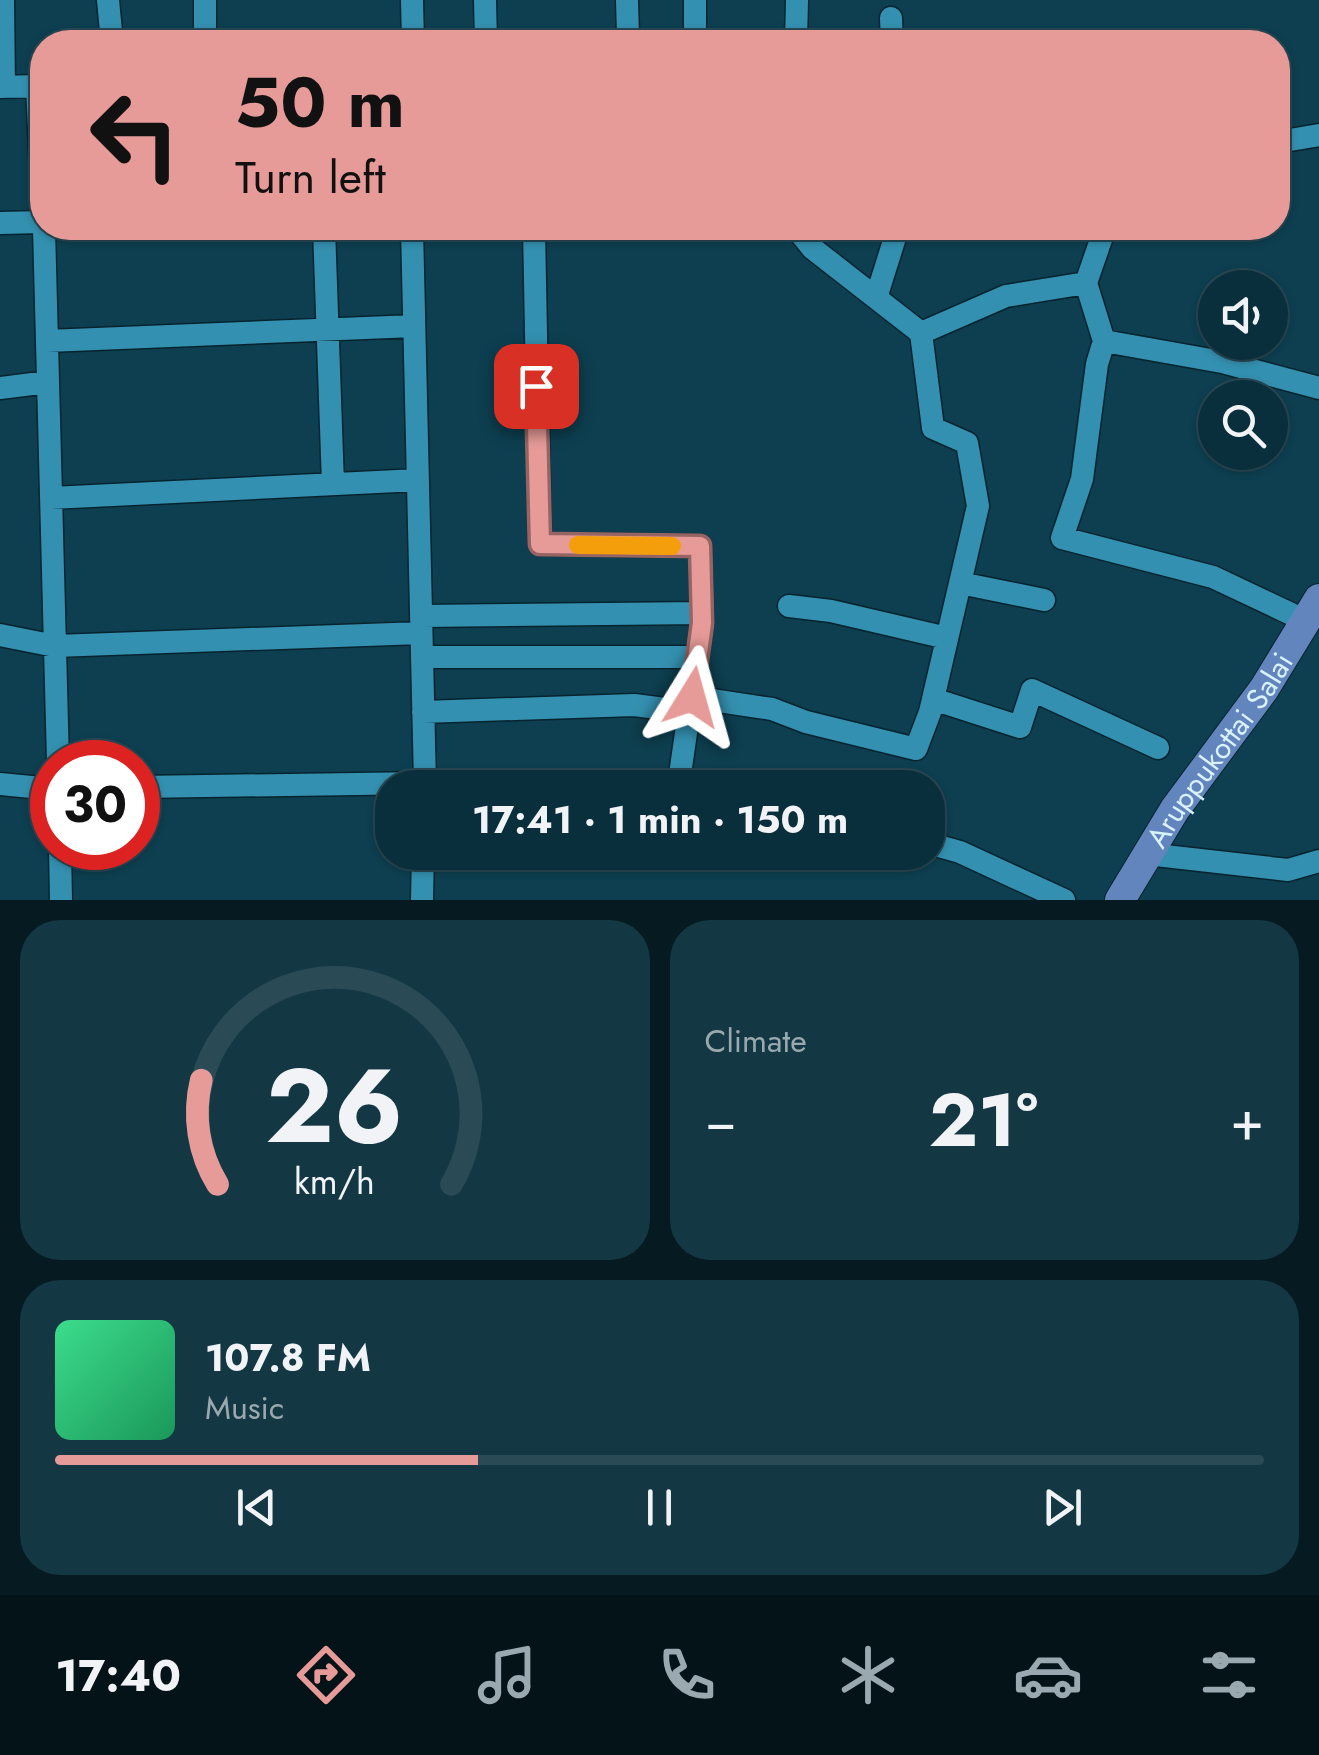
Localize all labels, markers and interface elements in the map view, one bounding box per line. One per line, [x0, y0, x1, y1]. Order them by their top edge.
text: 50 m [235, 52, 405, 153]
icon: left [70, 70, 200, 200]
text: Turn left [235, 145, 386, 210]
map controls [1198, 270, 1288, 470]
button: sound [1198, 270, 1288, 360]
pin [494, 344, 579, 429]
icon: arrive [509, 359, 564, 414]
button: search [1198, 380, 1288, 470]
street label: Aruppukottai Salai [1135, 644, 1303, 856]
position arrow [640, 645, 744, 749]
speed limit sign: 30 [30, 740, 160, 870]
text: 17:41 · 1 min · 150 m [472, 792, 848, 847]
text: Climate [705, 1018, 807, 1064]
text: 26 [266, 1031, 404, 1181]
text: 21° [929, 1066, 1038, 1174]
text: − [705, 1081, 737, 1161]
text: + [1230, 1081, 1264, 1161]
text: km/h [294, 1156, 375, 1207]
text: 107.8 FM [205, 1330, 371, 1385]
text: Music [205, 1385, 284, 1431]
icon: previous [229, 1480, 284, 1535]
icon: pause [632, 1480, 687, 1535]
icon: next [1035, 1480, 1090, 1535]
icon: directions [291, 1640, 361, 1710]
icon: music [472, 1640, 542, 1710]
icon: phone [652, 1640, 722, 1710]
icon: climate [833, 1640, 903, 1710]
icon: car [1013, 1640, 1083, 1710]
icon: filters [1194, 1640, 1264, 1710]
text: 17:40 [55, 1643, 181, 1708]

